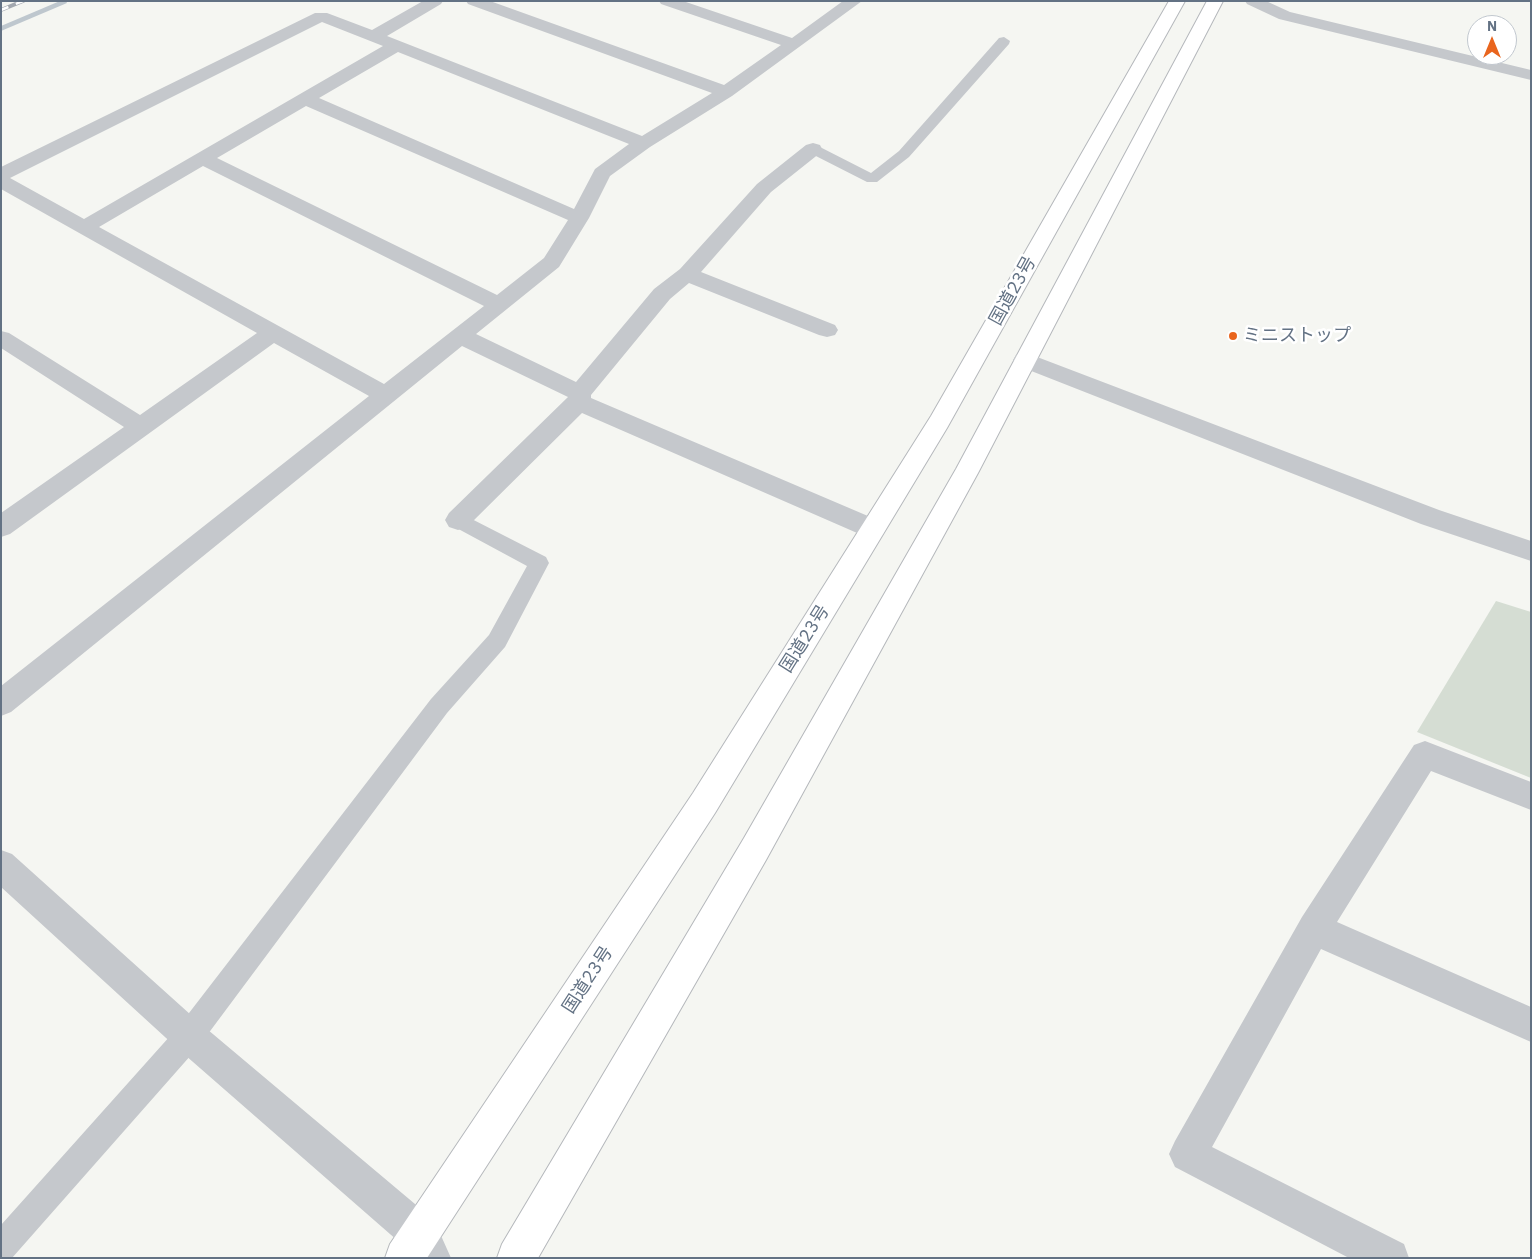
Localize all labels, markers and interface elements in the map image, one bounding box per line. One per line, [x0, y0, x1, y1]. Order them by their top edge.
north arrow [1467, 15, 1517, 65]
text: N [1487, 17, 1497, 35]
street label: 国道23号 [985, 253, 1041, 329]
place label: ミニストップ [1243, 325, 1351, 347]
marker: ミニストップ [1227, 330, 1239, 342]
street label: 国道23号 [776, 601, 834, 677]
street label: 国道23号 [558, 942, 618, 1018]

